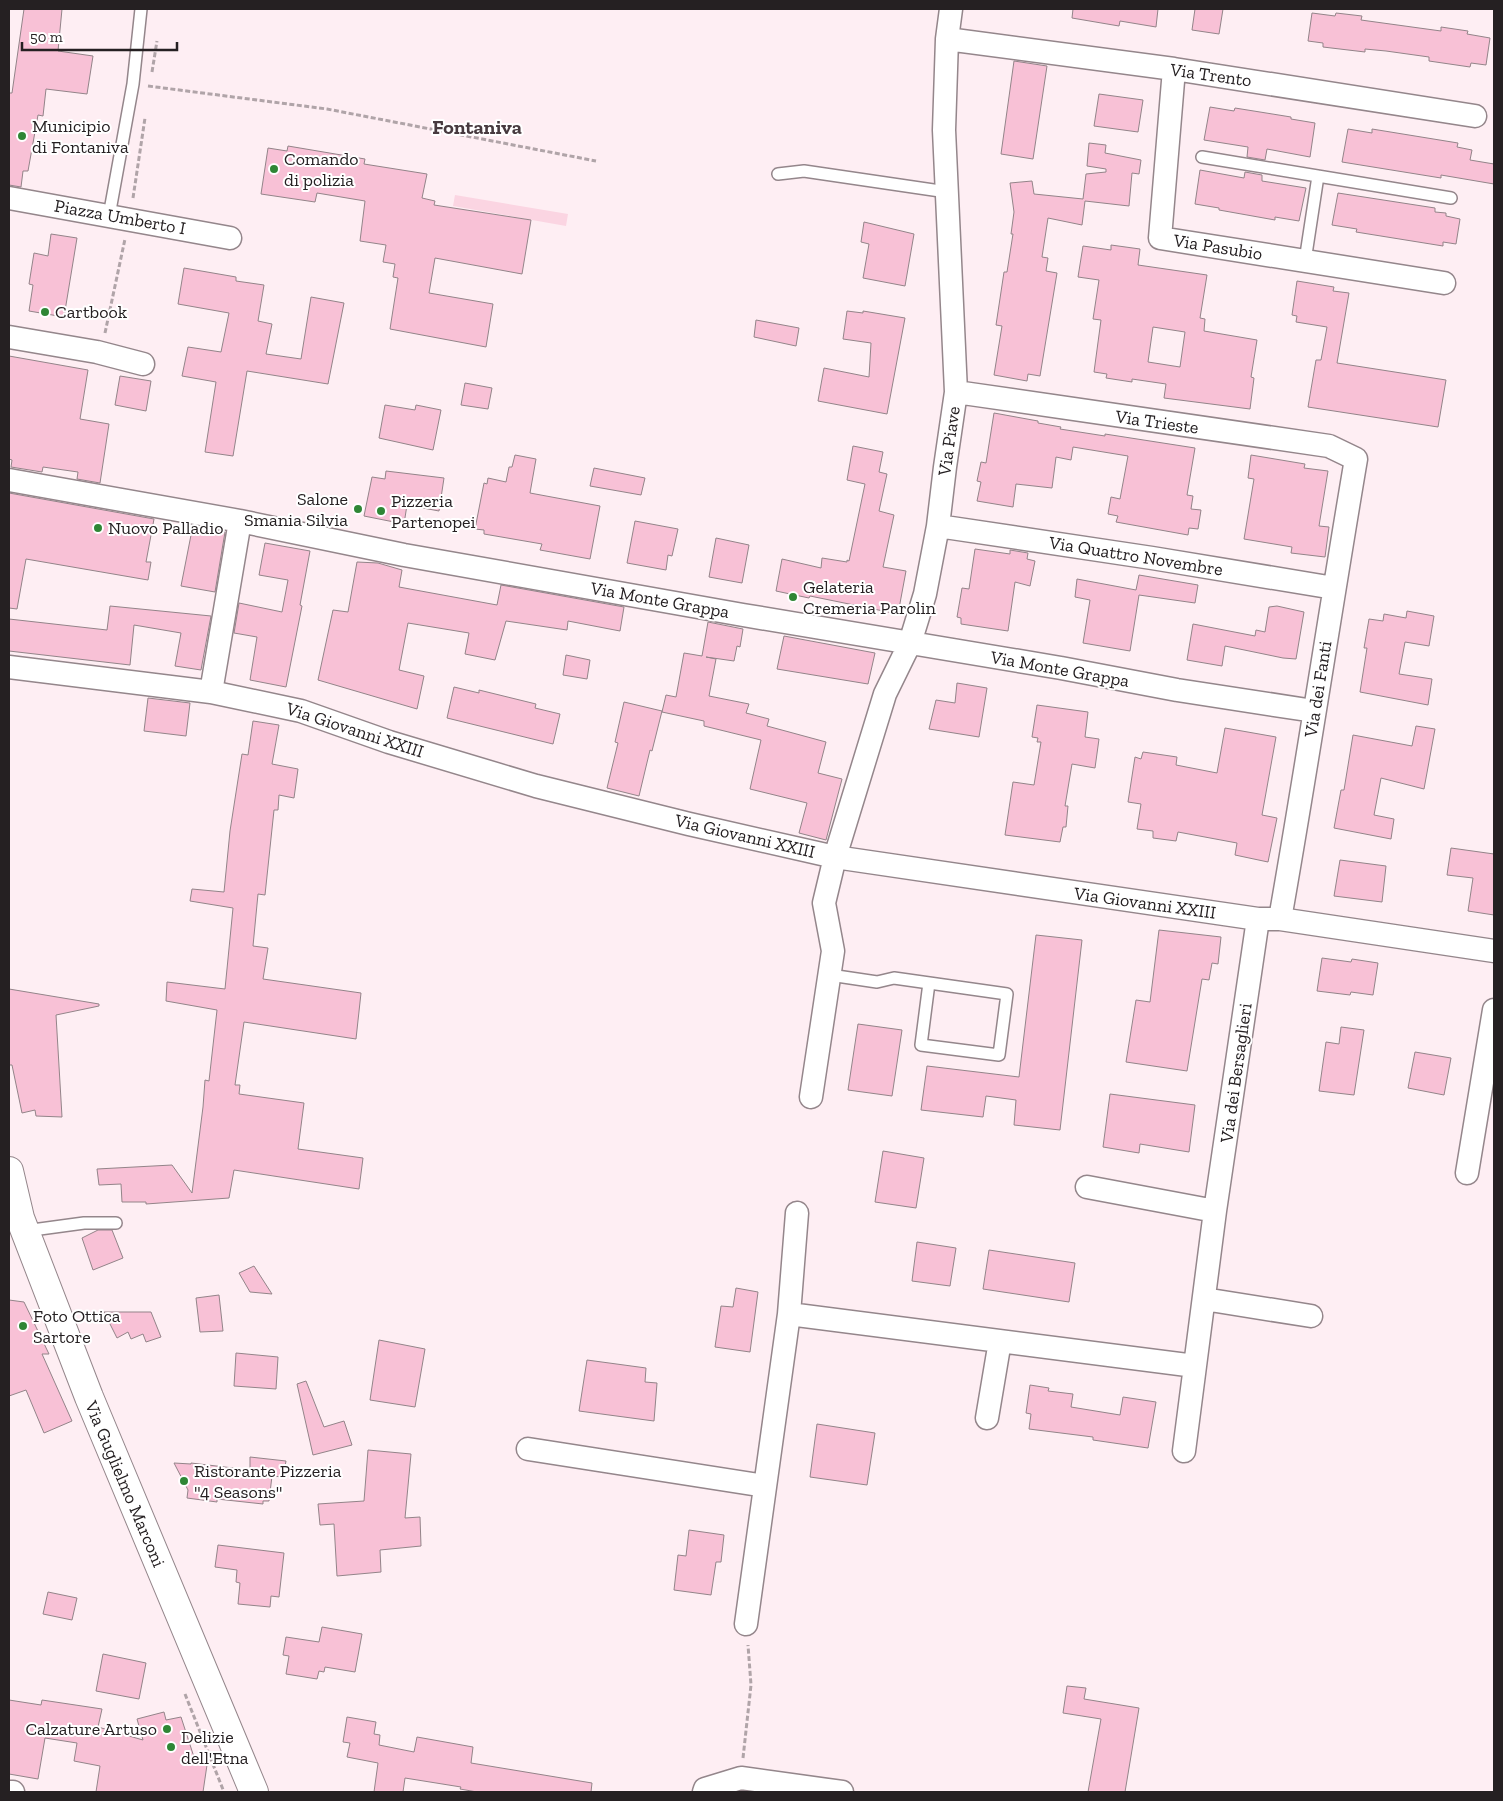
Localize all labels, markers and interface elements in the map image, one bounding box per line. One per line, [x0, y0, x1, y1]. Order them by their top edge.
scale bar [22, 20, 178, 52]
text: 50 m [30, 28, 63, 46]
street label: Via Trento [1168, 58, 1253, 92]
place label: Municipio di Fontaniva [32, 115, 129, 158]
district label: Fontaniva [432, 115, 522, 139]
marker: Municipio di Fontaniva [16, 130, 28, 142]
place label: Comando di polizia [284, 148, 359, 191]
marker: Comando di polizia [268, 163, 280, 175]
street label: Piazza Umberto I [53, 195, 188, 239]
street label: Via Pasubio [1171, 229, 1264, 265]
place label: Cartbook [55, 301, 128, 323]
marker: Cartbook [39, 306, 51, 318]
street label: Via Piave [933, 405, 965, 478]
street label: Via Trieste [1113, 405, 1200, 439]
place label: Salone Smania Silvia [244, 488, 348, 531]
place label: Pizzeria Partenopei [391, 490, 476, 533]
marker: Salone Smania Silvia [352, 503, 364, 515]
marker: Pizzeria Partenopei [375, 505, 387, 517]
place label: Nuovo Palladio [108, 517, 223, 539]
marker: Nuovo Palladio [92, 522, 104, 534]
street label: Via Quattro Novembre [1047, 531, 1224, 581]
place label: Gelateria Cremeria Parolin [803, 576, 937, 619]
street label: Via Monte Grappa [588, 577, 731, 623]
marker: Gelateria Cremeria Parolin [787, 591, 799, 603]
street label: Via dei Fanti [1299, 639, 1336, 740]
street label: Via Monte Grappa [988, 646, 1131, 692]
street label: Via Giovanni XXIII [283, 697, 427, 763]
street label: Via Giovanni XXIII [672, 809, 817, 863]
street label: Via Giovanni XXIII [1072, 882, 1218, 924]
street label: Via dei Bersaglieri [1215, 1002, 1257, 1145]
place label: Foto Ottica Sartore [33, 1305, 121, 1348]
marker: Foto Ottica Sartore [17, 1320, 29, 1332]
street label: Via Guglielmo Marconi [80, 1397, 170, 1570]
place label: Ristorante Pizzeria "4 Seasons" [194, 1460, 342, 1503]
marker: Ristorante Pizzeria "4 Seasons" [178, 1475, 190, 1487]
place label: Calzature Artuso [25, 1718, 157, 1740]
marker: Calzature Artuso [161, 1723, 173, 1735]
place label: Delizie dell'Etna [181, 1726, 249, 1769]
marker: Delizie dell'Etna [165, 1741, 177, 1753]

